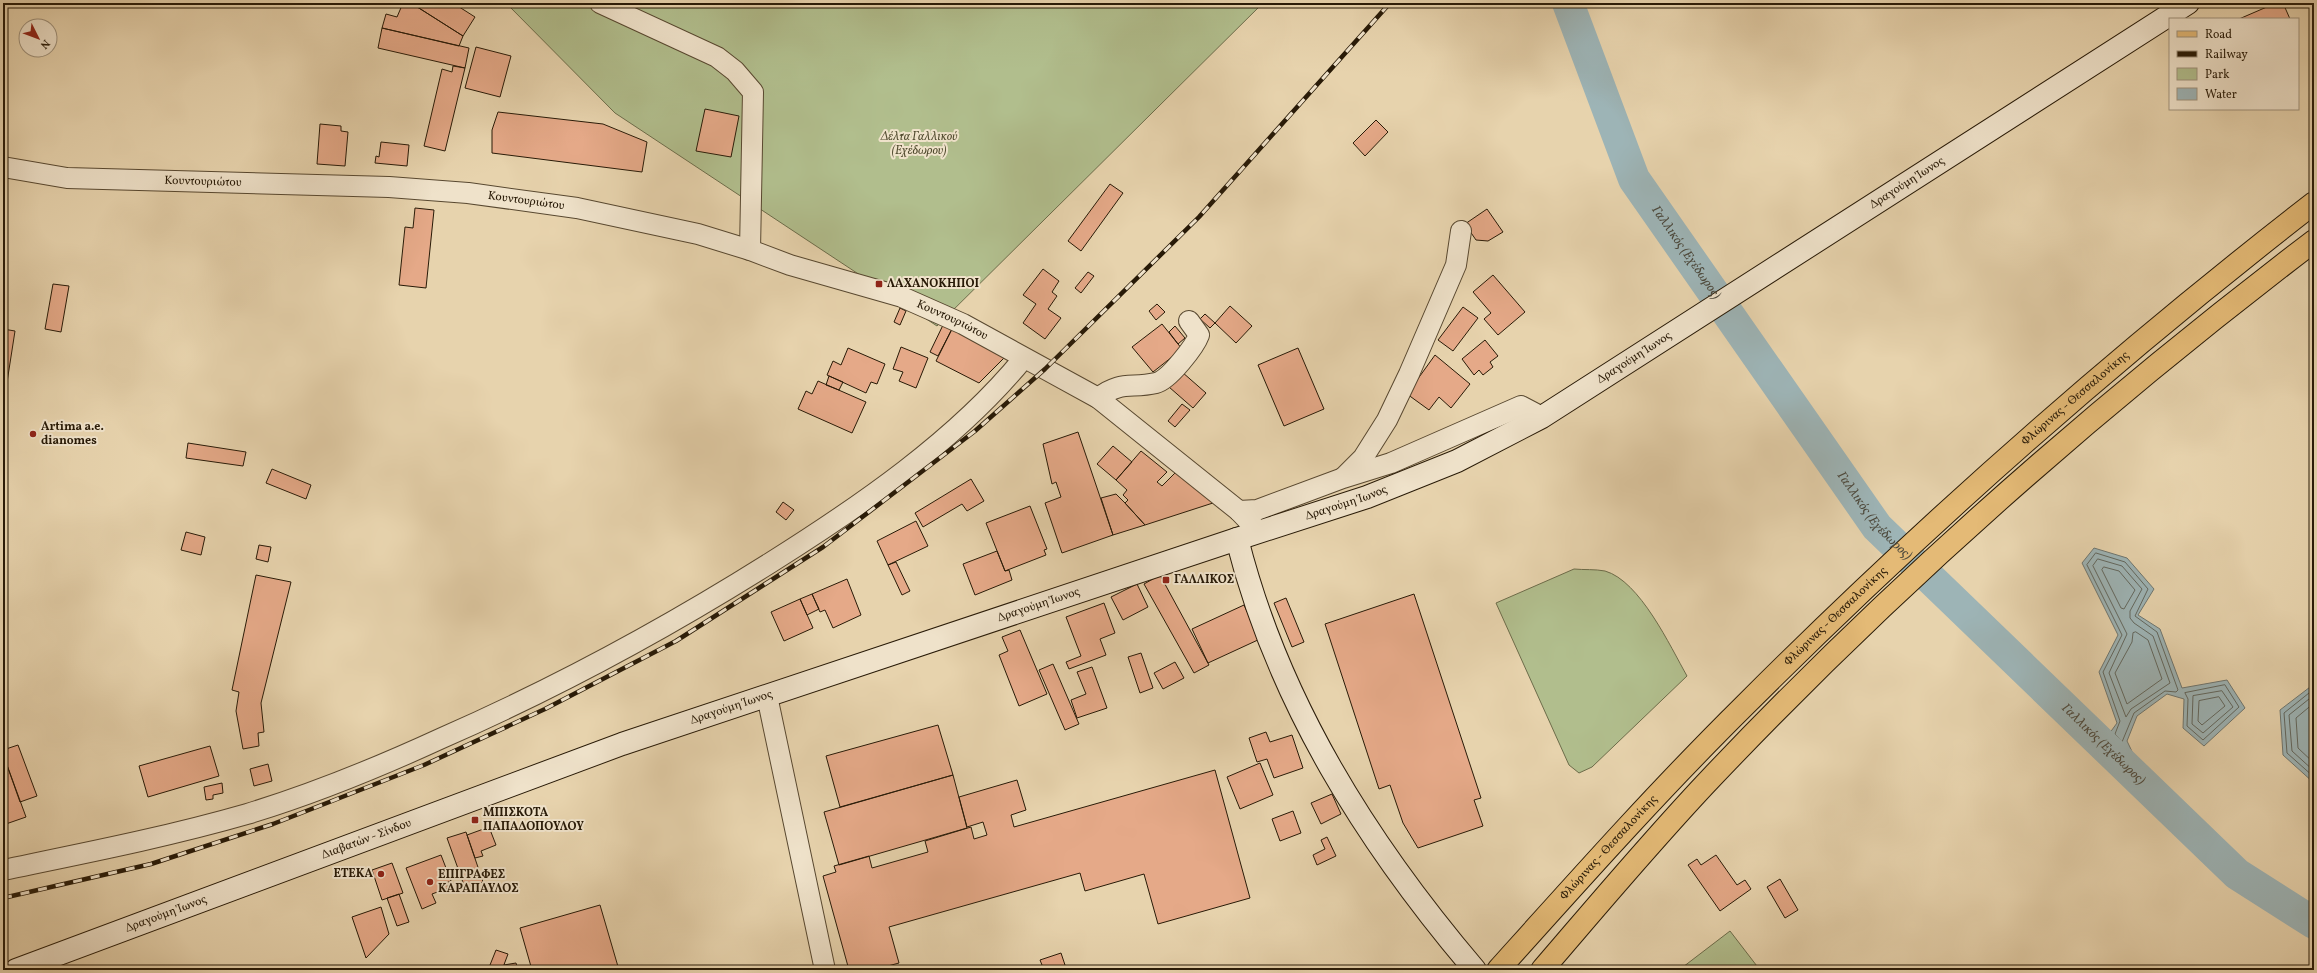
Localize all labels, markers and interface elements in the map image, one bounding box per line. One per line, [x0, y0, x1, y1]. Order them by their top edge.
north arrow [18, 18, 58, 58]
legend [2169, 18, 2299, 110]
text: Road [2205, 27, 2232, 43]
text: N [36, 36, 53, 52]
text: Railway [2205, 47, 2248, 63]
text: Park [2205, 67, 2230, 83]
text: Water [2205, 87, 2237, 103]
park label: Δέλτα Γαλλικού (Εχέδωρου) [880, 129, 957, 159]
street label: Δραγούμη Ίωνος [1867, 153, 1948, 213]
street label: Κουντουριώτου [164, 173, 242, 191]
street label: Κουντουριώτου [487, 188, 566, 214]
water label: Γαλλικός (Εχέδωρος) [1647, 202, 1725, 303]
place label: ΛΑΧΑΝΟΚΗΠΟΙ [887, 276, 979, 292]
marker: ΛΑΧΑΝΟΚΗΠΟΙ [874, 279, 884, 289]
street label: Κουντουριώτου [914, 296, 991, 344]
street label: Δραγούμη Ίωνος [1594, 328, 1675, 388]
street label: Φλώρινας - Θεσσαλονίκης [2018, 348, 2133, 450]
place label: Artima a.e. dianomes [41, 419, 104, 449]
marker: Artima a.e. dianomes [28, 429, 38, 439]
water label: Γαλλικός (Εχέδωρος) [1832, 468, 1916, 565]
street label: Δραγούμη Ίωνος [1303, 482, 1390, 524]
street label: Φλώρινας - Θεσσαλονίκης [1781, 563, 1891, 670]
place label: ΓΑΛΛΙΚΟΣ [1174, 572, 1235, 588]
marker: ΓΑΛΛΙΚΟΣ [1161, 575, 1171, 585]
street label: Δραγούμη Ίωνος [995, 584, 1082, 626]
street label: Δραγούμη Ίωνος [688, 686, 775, 729]
water label: Γαλλικός (Εχέδωρος) [2057, 700, 2149, 790]
street label: Φλώρινας - Θεσσαλονίκης [1556, 792, 1661, 904]
place label: ΜΠΙΣΚΟΤΑ ΠΑΠΑΔΟΠΟΥΛΟΥ [483, 805, 584, 835]
street label: Διαβατών - Σίνδου [319, 815, 414, 863]
marker: ΜΠΙΣΚΟΤΑ ΠΑΠΑΔΟΠΟΥΛΟΥ [470, 815, 480, 825]
place label: ΕΤΕΚΑ [334, 866, 373, 882]
place label: ΕΠΙΓΡΑΦΕΣ ΚΑΡΑΠΑΥΛΟΣ [438, 867, 519, 897]
marker: ΕΤΕΚΑ [376, 869, 386, 879]
marker: ΕΠΙΓΡΑΦΕΣ ΚΑΡΑΠΑΥΛΟΣ [425, 877, 435, 887]
street label: Δραγούμη Ίωνος [123, 892, 209, 937]

